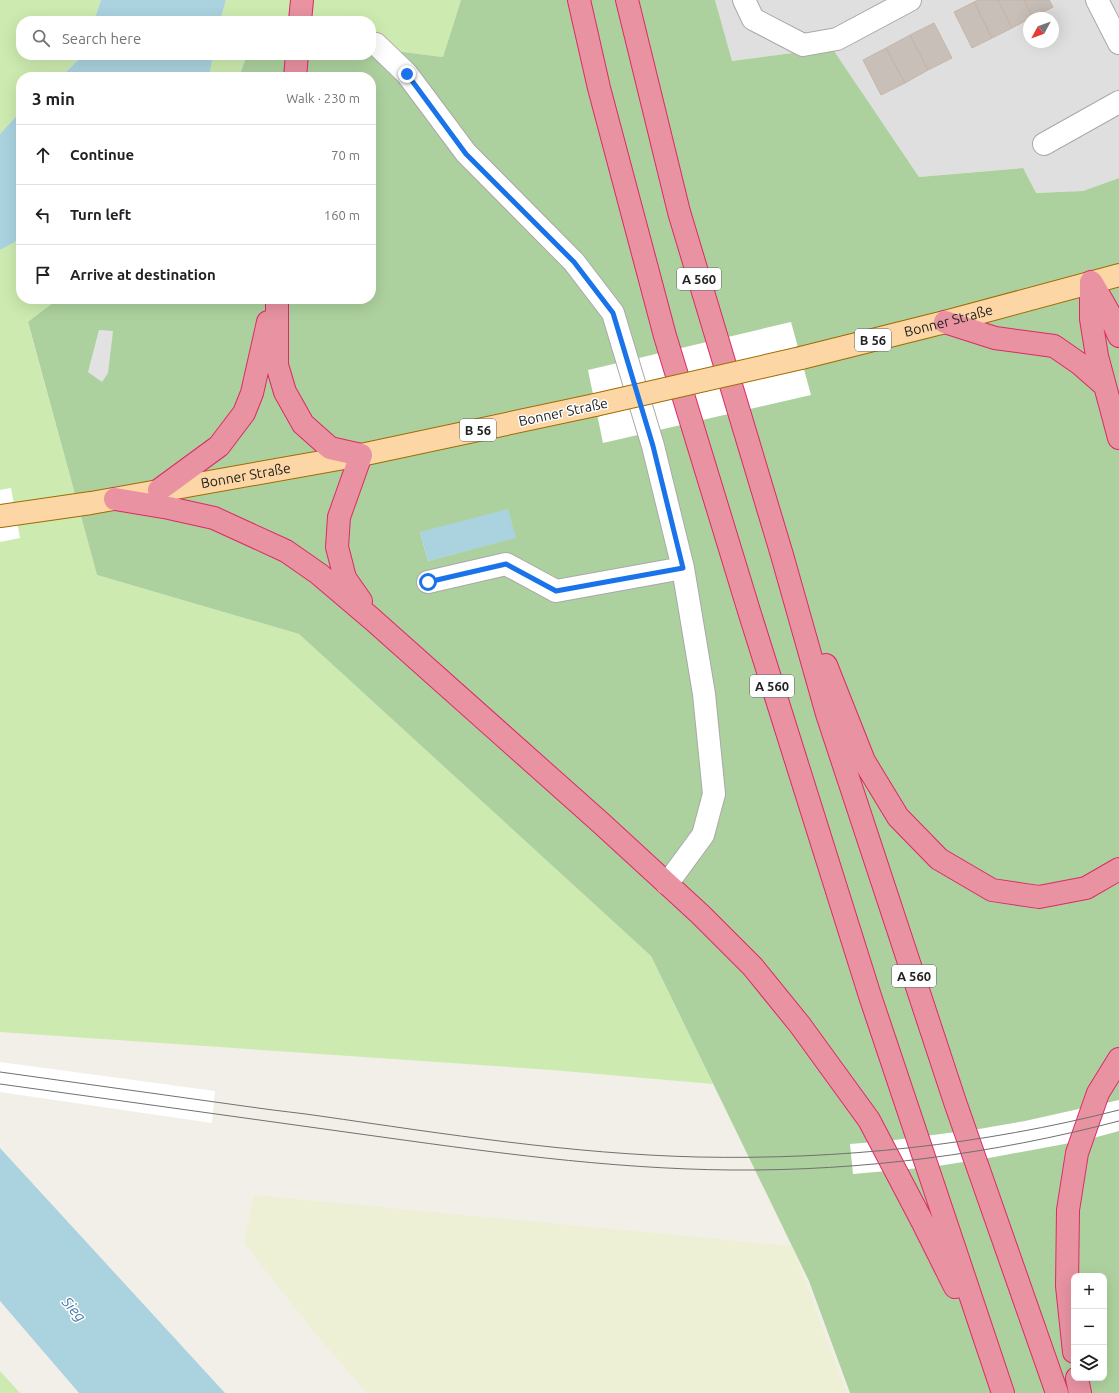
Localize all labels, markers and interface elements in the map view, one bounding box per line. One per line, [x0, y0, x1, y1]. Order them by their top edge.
north arrow [1023, 12, 1059, 48]
search box [16, 16, 376, 60]
icon: search [30, 27, 52, 49]
text: Search here [62, 30, 141, 47]
route end [398, 65, 416, 83]
text: 3 min [32, 89, 75, 108]
text: Walk · 230 m [286, 91, 360, 105]
icon: ahead [32, 144, 54, 166]
text: Continue [70, 146, 134, 163]
text: 70 m [331, 148, 360, 162]
icon: left [32, 204, 54, 226]
text: Turn left [70, 206, 131, 223]
text: 160 m [324, 208, 360, 222]
icon: arrive [32, 264, 54, 286]
text: Arrive at destination [70, 266, 216, 283]
road number: A 560 [677, 268, 721, 290]
street label: Bonner Straße [902, 301, 994, 340]
road number: B 56 [855, 329, 891, 351]
street label: Bonner Straße [517, 395, 609, 429]
road number: B 56 [460, 419, 496, 441]
street label: Bonner Straße [199, 460, 292, 491]
route start [419, 573, 437, 591]
road number: A 560 [750, 675, 794, 697]
road number: A 560 [892, 965, 936, 987]
map controls [1071, 1273, 1107, 1381]
button: + [1071, 1273, 1107, 1309]
water label: Sieg [58, 1292, 89, 1325]
button: − [1071, 1309, 1107, 1345]
button: layers [1071, 1345, 1107, 1381]

